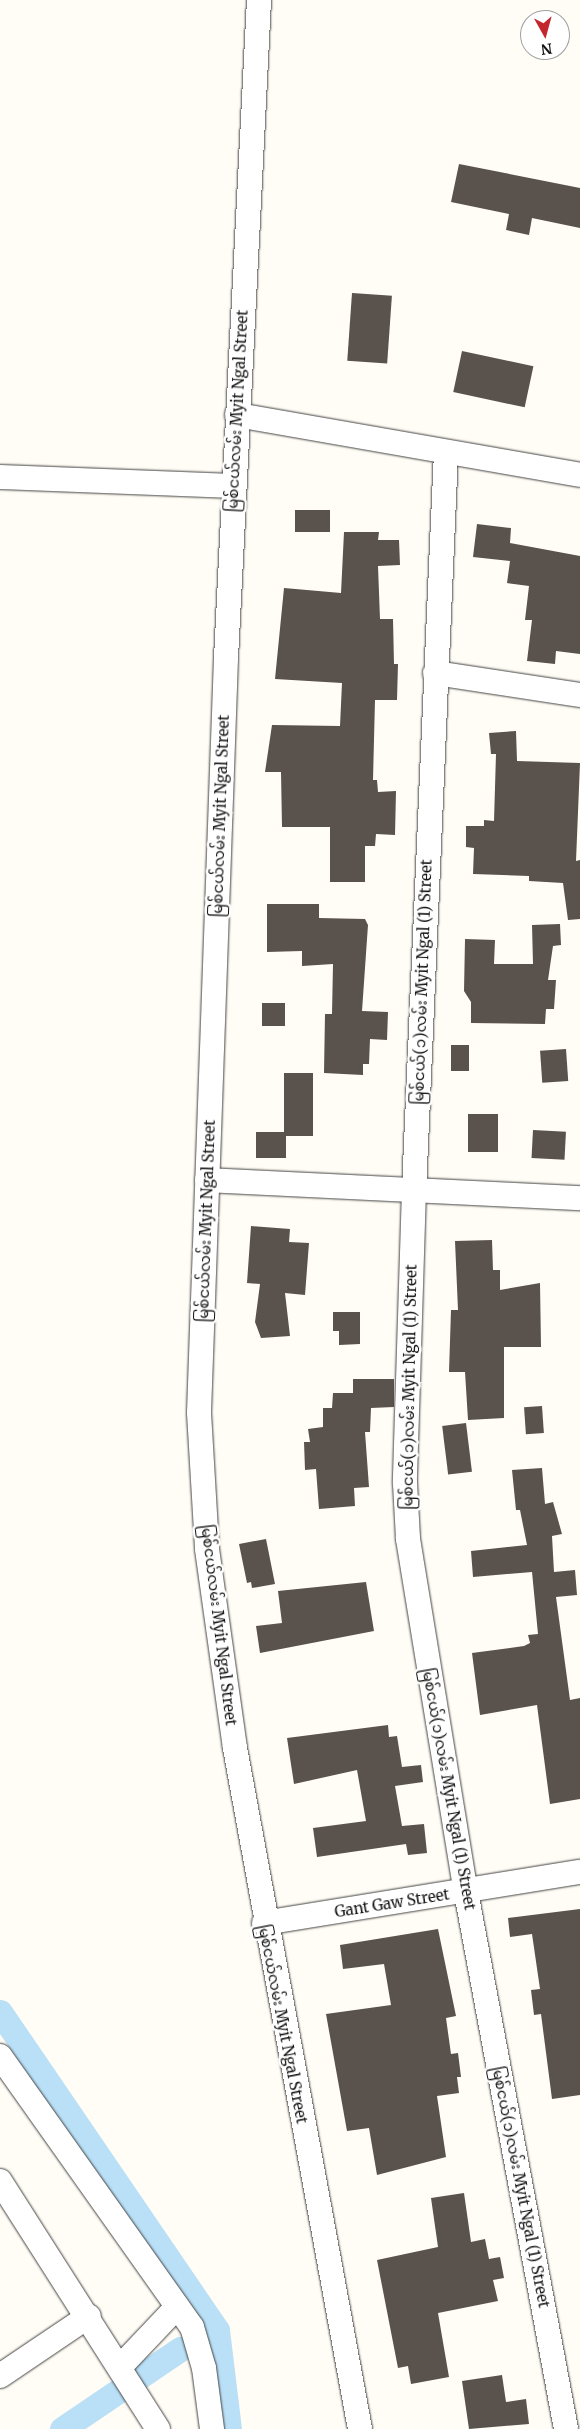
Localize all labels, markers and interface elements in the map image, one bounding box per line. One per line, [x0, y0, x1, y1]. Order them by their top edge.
north arrow [520, 10, 570, 60]
text: N [540, 39, 553, 59]
street label: မြစ်ငယ်လမ်း Myit Ngal Street [223, 309, 251, 513]
street label: မြစ်ငယ်လမ်း Myit Ngal Street [207, 714, 233, 918]
street label: မြစ်ငယ်(၁)လမ်း Myit Ngal (1) Street [409, 859, 435, 1105]
street label: မြစ်ငယ်လမ်း Myit Ngal Street [193, 1119, 219, 1323]
street label: မြစ်ငယ်(၁)လမ်း Myit Ngal (1) Street [398, 1264, 420, 1510]
street label: မြစ်ငယ်လမ်း Myit Ngal Street [198, 1523, 240, 1727]
street label: မြစ်ငယ်(၁)လမ်း Myit Ngal (1) Street [419, 1666, 479, 1912]
street label: Gant Gaw Street [333, 1885, 451, 1921]
street label: မြစ်ငယ်လမ်း Myit Ngal Street [255, 1923, 311, 2125]
street label: မြစ်ငယ်(၁)လမ်း Myit Ngal (1) Street [489, 2065, 553, 2309]

